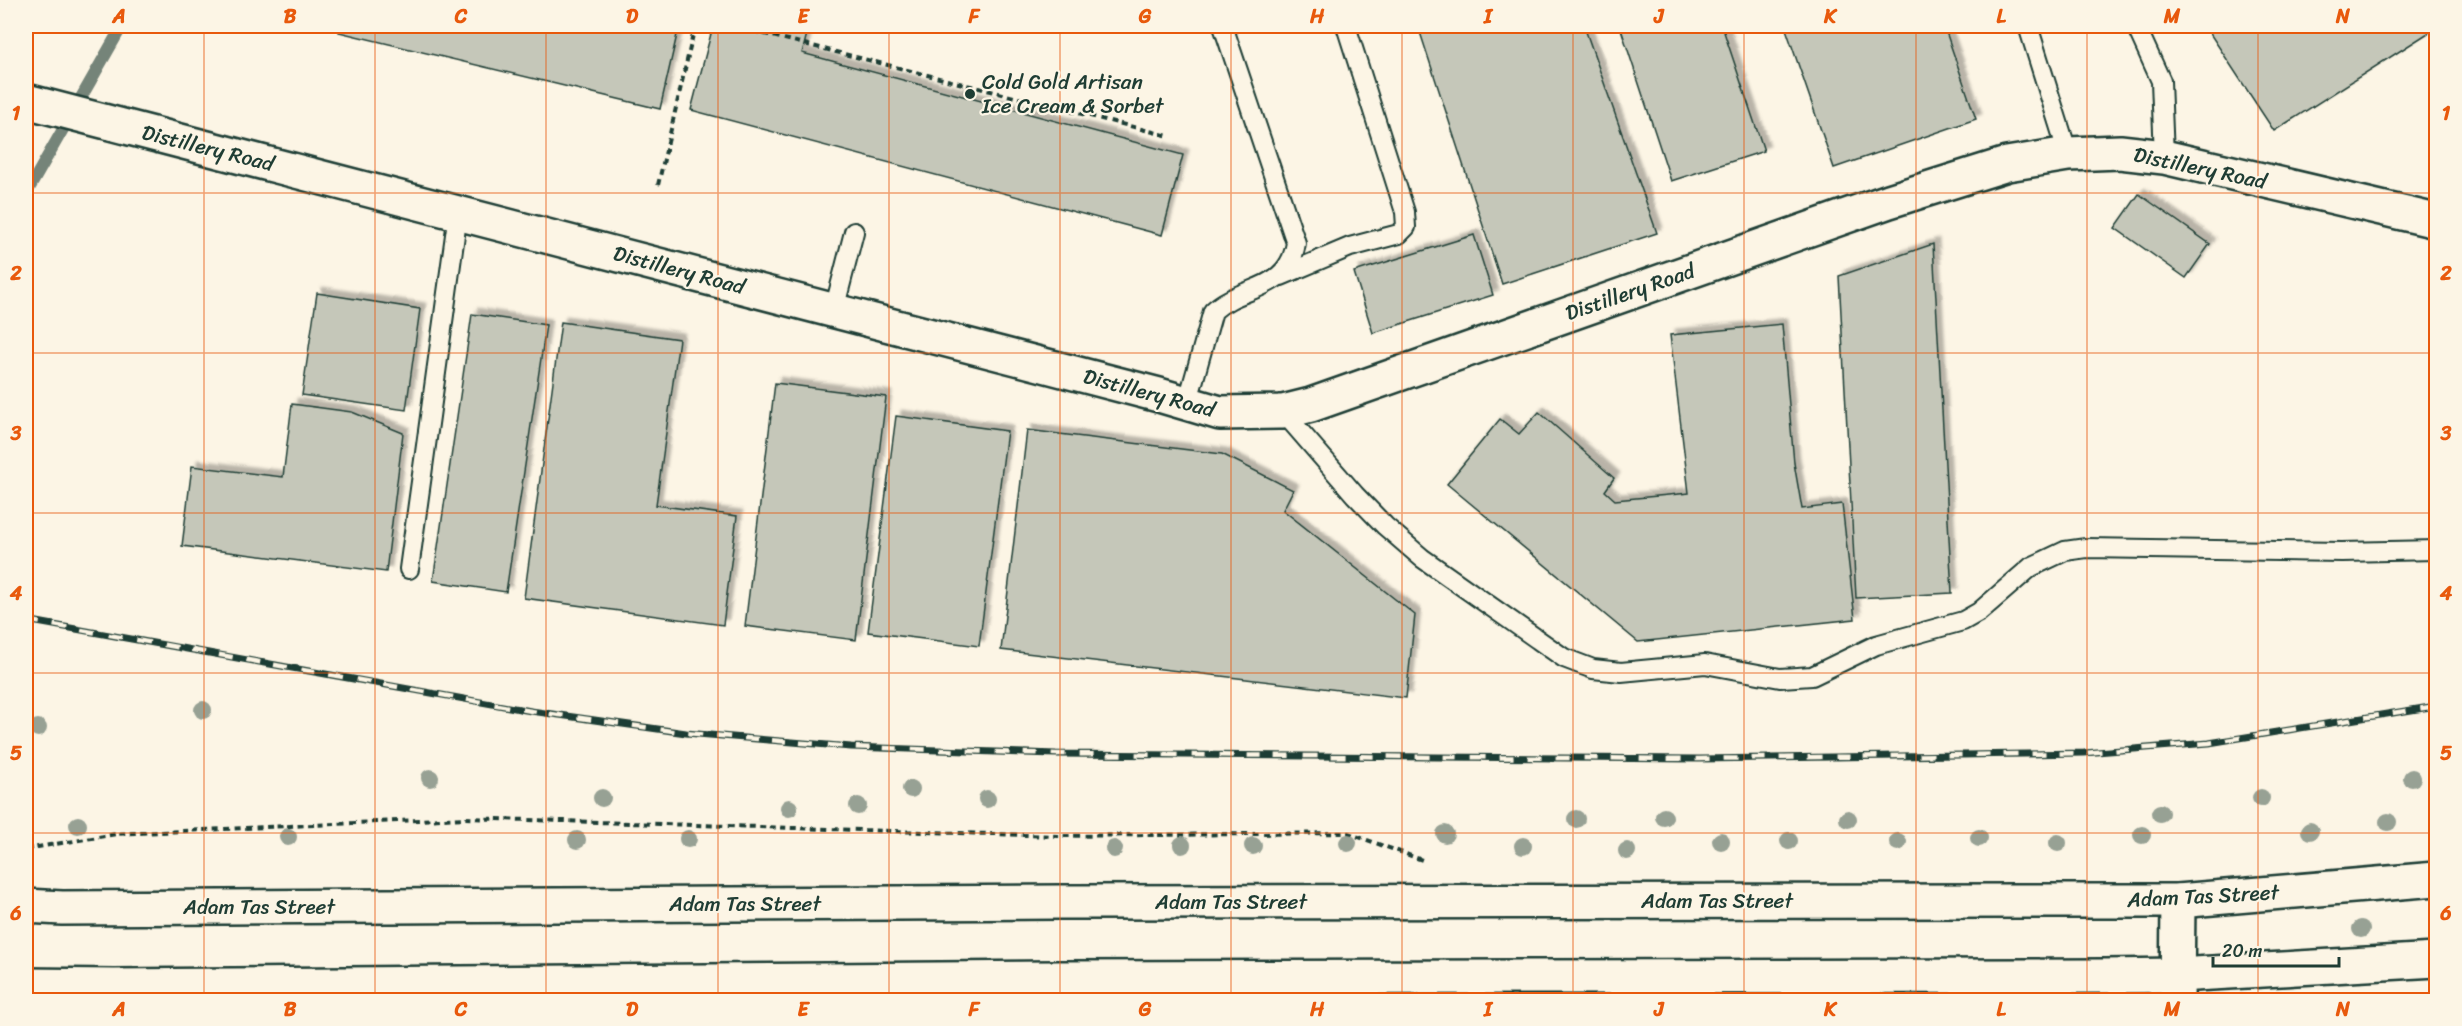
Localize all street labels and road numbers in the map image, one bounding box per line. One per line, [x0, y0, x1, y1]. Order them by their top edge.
street label: Distillery Road [138, 113, 280, 183]
street label: Distillery Road [2130, 135, 2272, 201]
street label: Distillery Road [609, 234, 751, 306]
street label: Distillery Road [1560, 251, 1702, 332]
street label: Distillery Road [1079, 357, 1221, 429]
street label: Adam Tas Street [2125, 873, 2281, 919]
street label: Adam Tas Street [1640, 882, 1794, 920]
street label: Adam Tas Street [1154, 883, 1308, 921]
street label: Adam Tas Street [668, 885, 822, 923]
street label: Adam Tas Street [182, 888, 336, 926]

